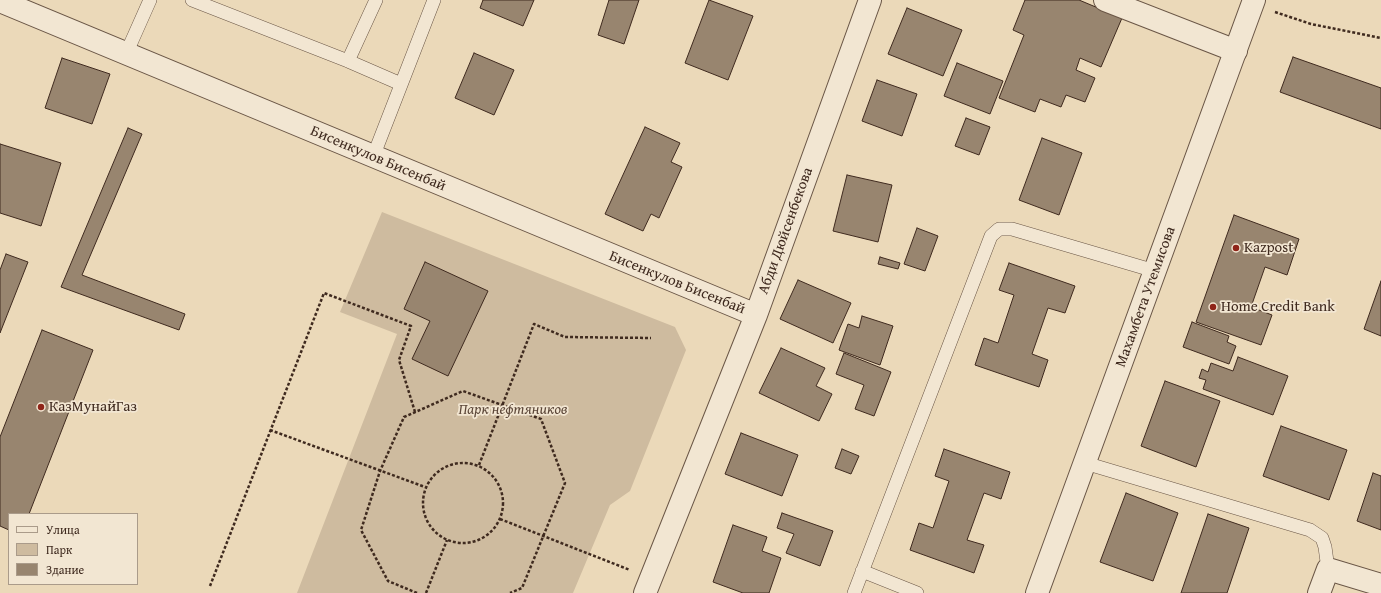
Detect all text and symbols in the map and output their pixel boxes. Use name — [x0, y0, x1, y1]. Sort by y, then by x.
street label: Бисенкулов Бисенбай — [308, 122, 448, 196]
street label: Абди Дюйсенбекова — [755, 165, 817, 297]
street label: Махамбета Утемисова — [1112, 224, 1180, 370]
place label: Kazpost — [1244, 239, 1294, 257]
marker: Kazpost — [1231, 243, 1241, 253]
street label: Бисенкулов Бисенбай — [606, 247, 748, 319]
place label: Home Credit Bank — [1221, 298, 1335, 316]
marker: Home Credit Bank — [1208, 302, 1218, 312]
place label: КазМунайГаз — [49, 398, 137, 416]
park label: Парк нефтяников — [459, 401, 567, 419]
marker: КазМунайГаз — [36, 402, 46, 412]
legend — [8, 513, 138, 585]
text: Улица — [46, 521, 80, 538]
text: Парк — [46, 541, 72, 558]
text: Здание — [46, 561, 84, 578]

